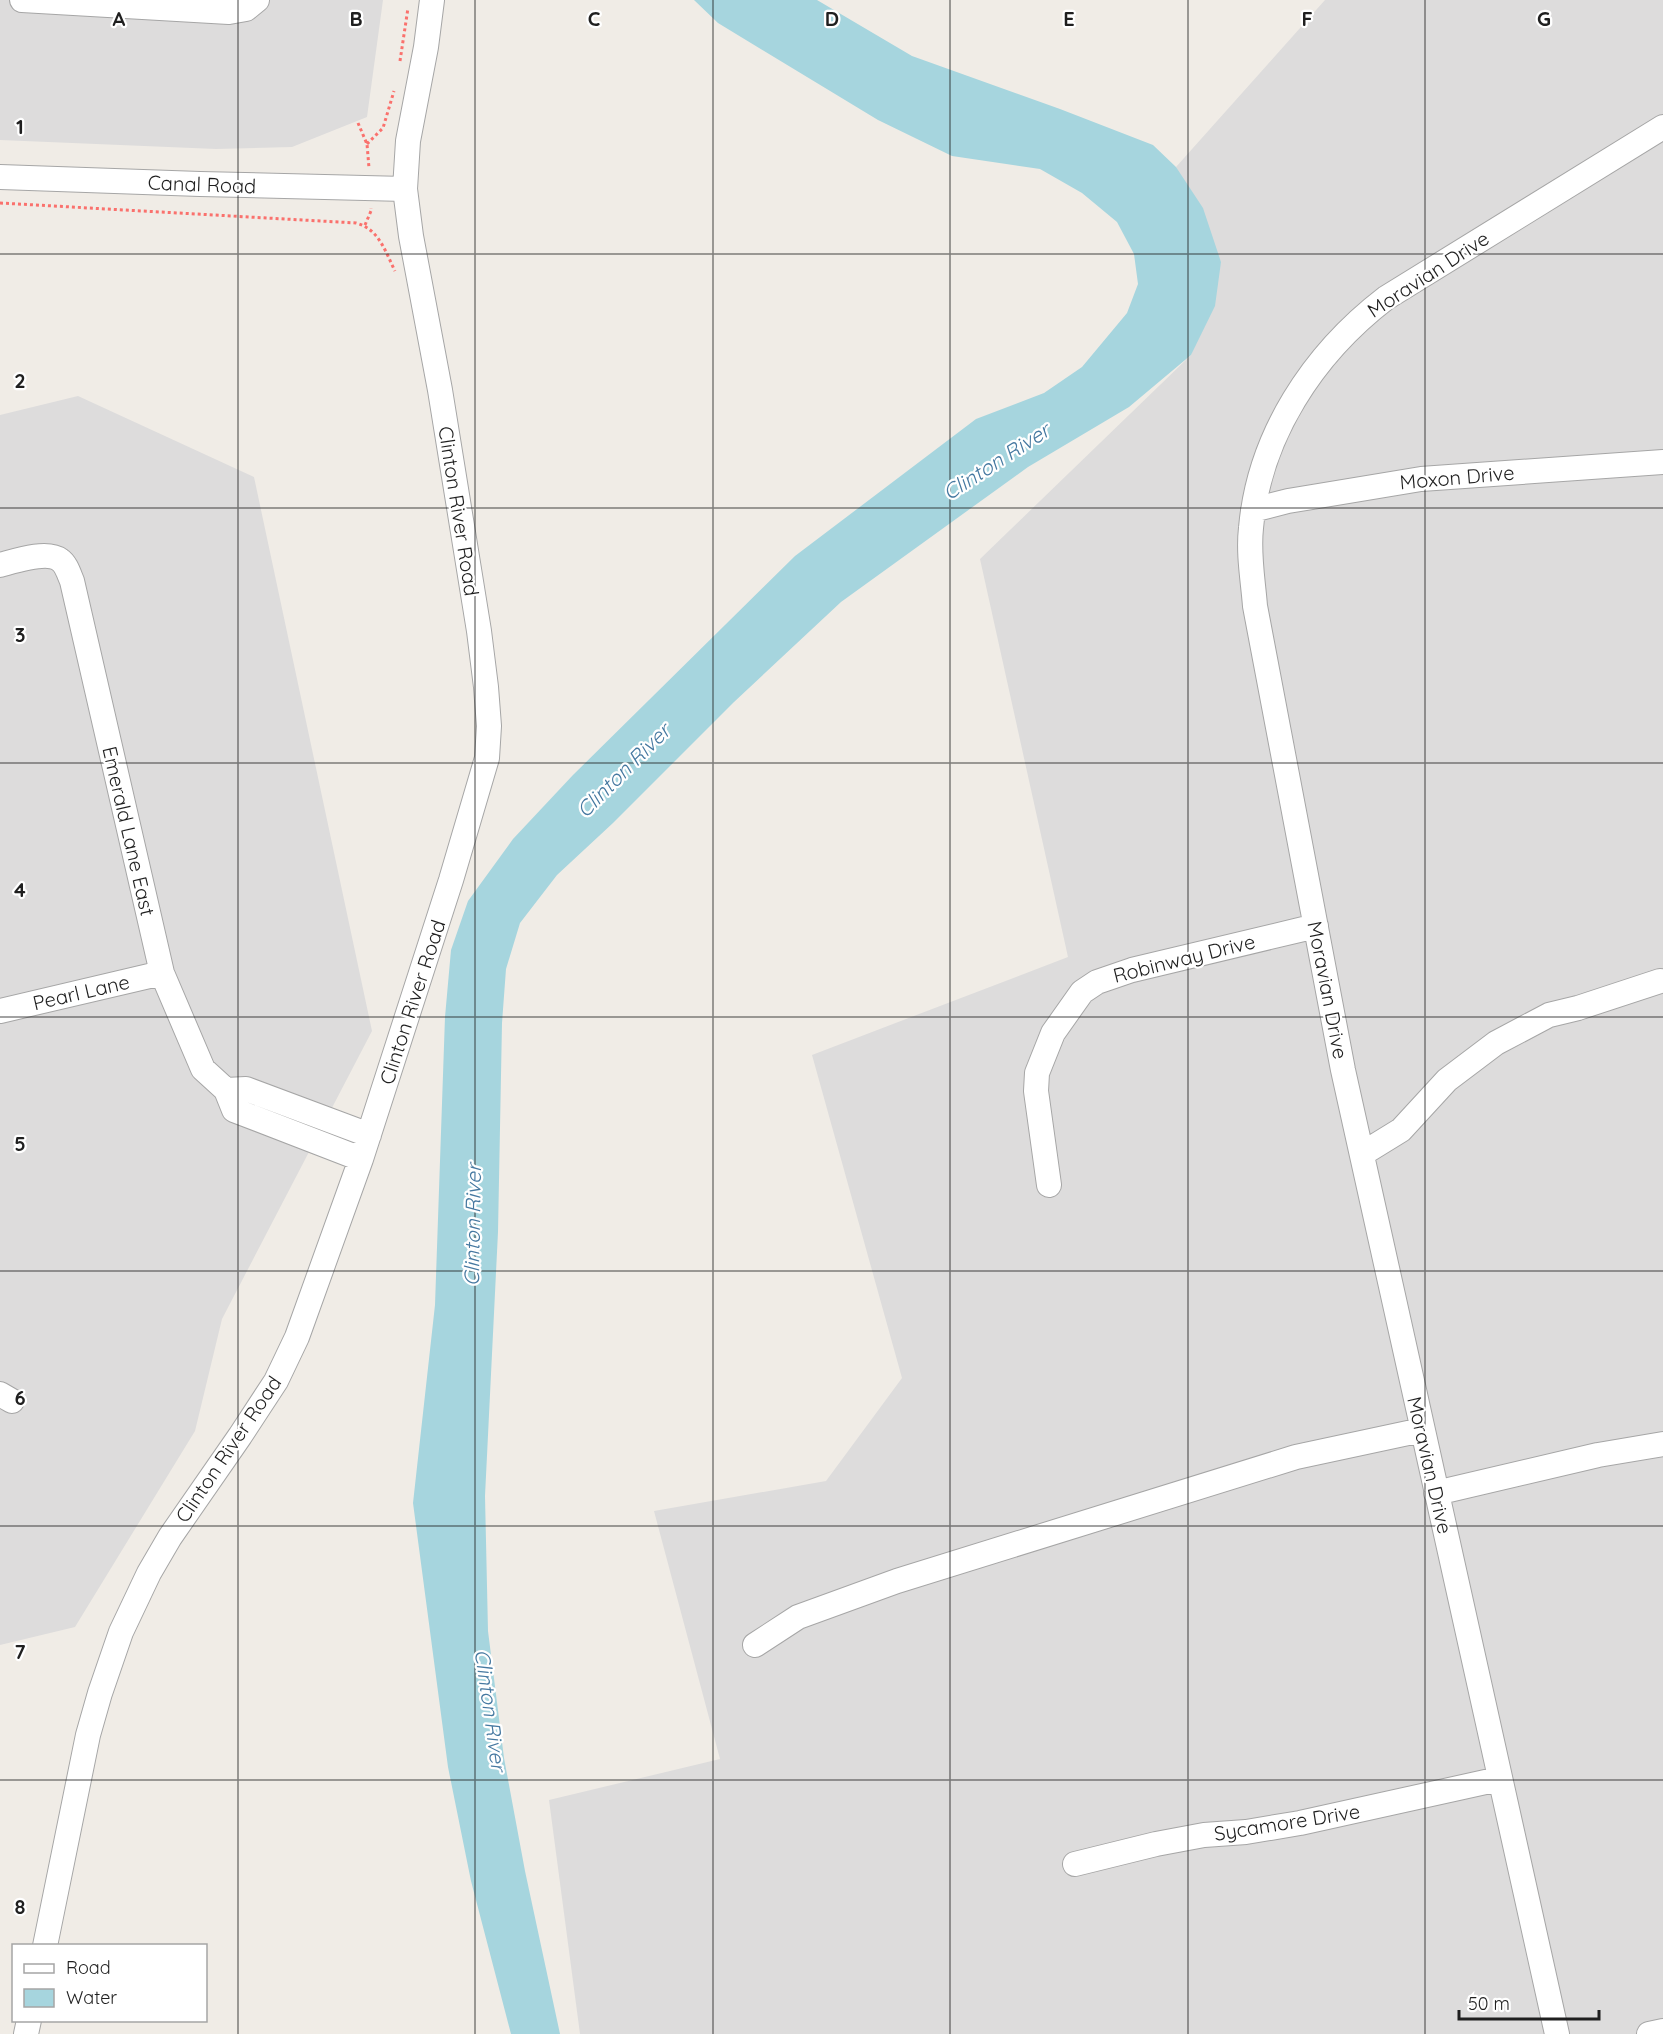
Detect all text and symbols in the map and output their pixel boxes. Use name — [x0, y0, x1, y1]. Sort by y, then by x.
text: A — [113, 6, 126, 31]
text: B — [349, 6, 363, 31]
text: C — [588, 6, 601, 31]
text: D — [825, 6, 839, 31]
text: E — [1063, 6, 1075, 31]
text: F — [1301, 6, 1313, 31]
text: G — [1537, 6, 1551, 31]
text: 1 — [16, 114, 24, 139]
street label: Canal Road — [147, 170, 257, 198]
street label: Moravian Drive — [1362, 225, 1494, 323]
text: 2 — [14, 368, 26, 393]
water label: Clinton River — [938, 415, 1057, 505]
street label: Clinton River Road — [433, 424, 485, 598]
street label: Moxon Drive — [1399, 460, 1515, 494]
text: 3 — [15, 622, 25, 647]
water label: Clinton River — [571, 716, 677, 822]
street label: Emerald Lane East — [97, 744, 161, 918]
text: 4 — [14, 877, 26, 902]
street label: Clinton River Road — [374, 917, 450, 1087]
street label: Moravian Drive — [1302, 919, 1354, 1061]
street label: Robinway Drive — [1110, 928, 1258, 988]
street label: Pearl Lane — [30, 969, 132, 1015]
text: 5 — [14, 1131, 26, 1156]
water label: Clinton River — [458, 1161, 486, 1286]
street label: Clinton River Road — [170, 1371, 286, 1527]
text: 6 — [14, 1385, 26, 1410]
street label: Moravian Drive — [1402, 1394, 1458, 1536]
text: 7 — [15, 1639, 26, 1664]
water label: Clinton River — [470, 1648, 513, 1775]
street label: Sycamore Drive — [1212, 1798, 1362, 1846]
text: 8 — [15, 1894, 26, 1919]
legend — [12, 1944, 207, 2022]
text: Road — [66, 1956, 111, 1979]
scale bar — [1459, 1983, 1598, 2021]
text: Water — [66, 1986, 117, 2009]
text: 50 m — [1468, 1992, 1510, 2015]

